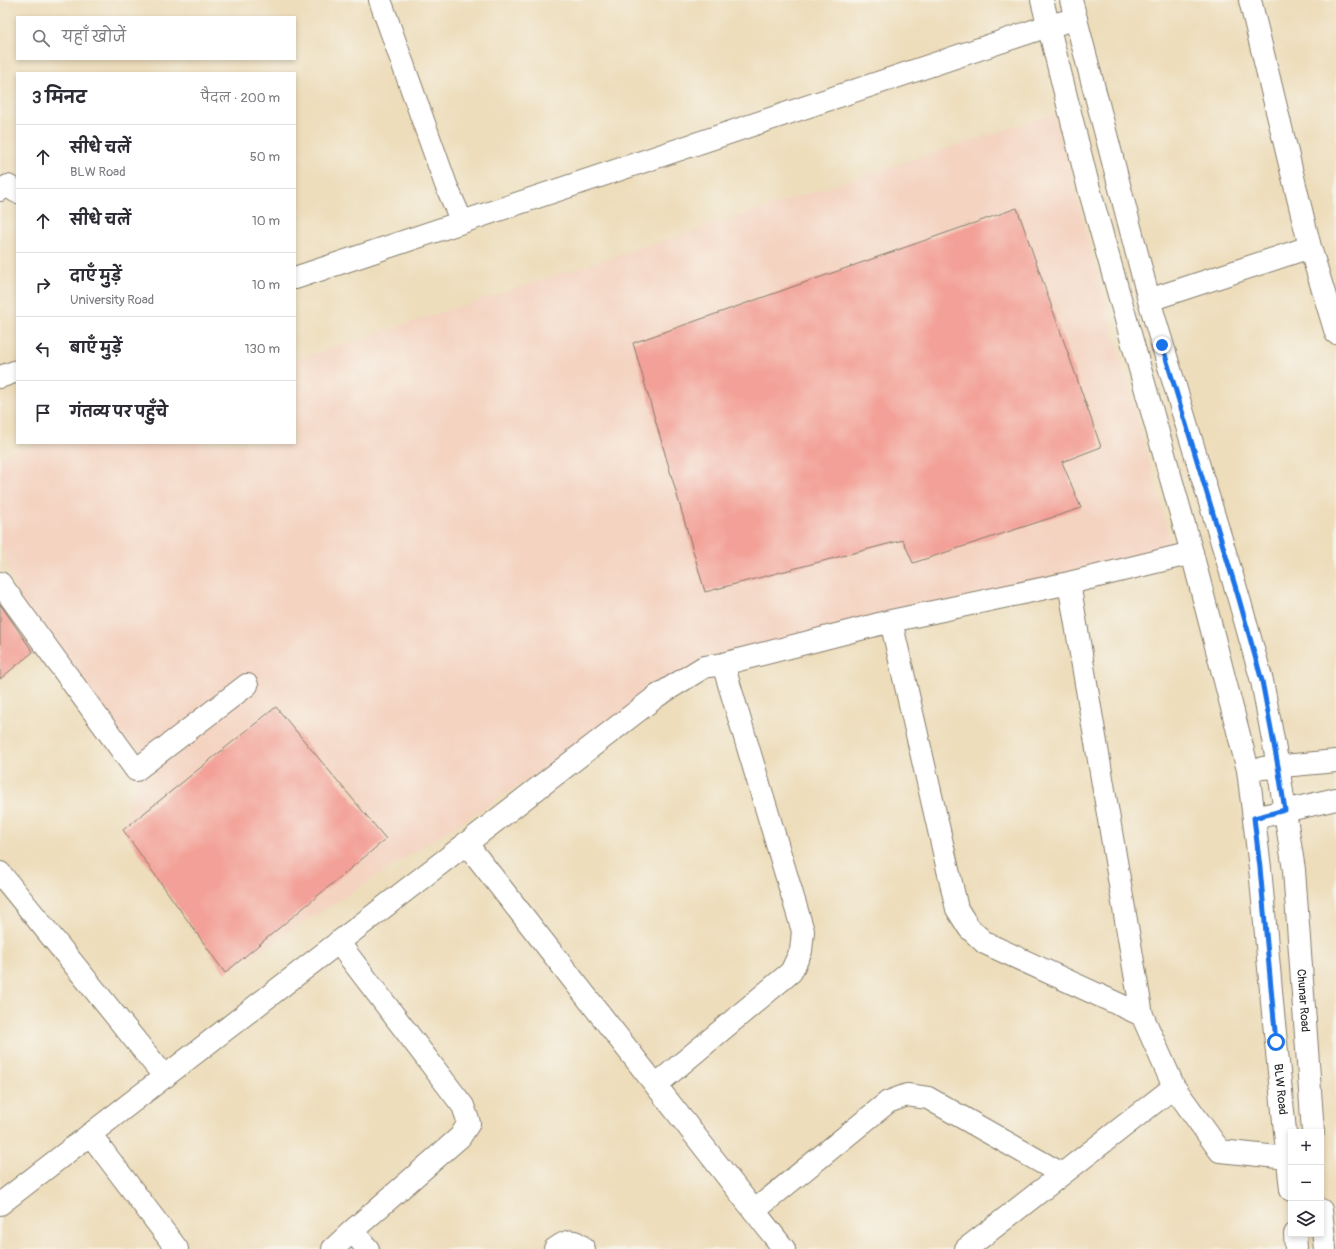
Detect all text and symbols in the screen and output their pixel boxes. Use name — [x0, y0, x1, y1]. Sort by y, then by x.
search box — [16, 16, 296, 60]
icon: search — [30, 27, 52, 49]
text: यहाँ खोजें — [62, 28, 126, 47]
text: 3 मिनट — [32, 87, 86, 108]
text: पैदल · 200 m — [201, 90, 280, 106]
text: सीधे चलें — [70, 139, 131, 158]
icon: ahead — [32, 146, 54, 168]
text: 50 m — [250, 149, 280, 165]
text: BLW Road — [70, 164, 126, 180]
icon: ahead — [32, 210, 54, 232]
text: सीधे चलें — [70, 211, 131, 230]
text: 10 m — [252, 213, 280, 229]
text: दाएँ मुड़ें — [70, 267, 122, 286]
icon: right — [32, 274, 54, 296]
text: 10 m — [252, 277, 280, 293]
text: University Road — [70, 292, 154, 308]
route end — [1153, 336, 1171, 354]
icon: left — [32, 338, 54, 360]
text: बाएँ मुड़ें — [70, 339, 122, 358]
text: 130 m — [244, 341, 280, 357]
icon: arrive — [32, 402, 54, 424]
text: गंतव्य पर पहुँचे — [70, 403, 168, 422]
street label: Chunar Road — [1294, 968, 1313, 1033]
route start — [1267, 1033, 1285, 1051]
street label: BLW Road — [1271, 1063, 1291, 1116]
map controls — [1288, 1129, 1324, 1237]
button: + — [1288, 1129, 1324, 1165]
button: − — [1288, 1165, 1324, 1201]
button: layers — [1288, 1201, 1324, 1237]

